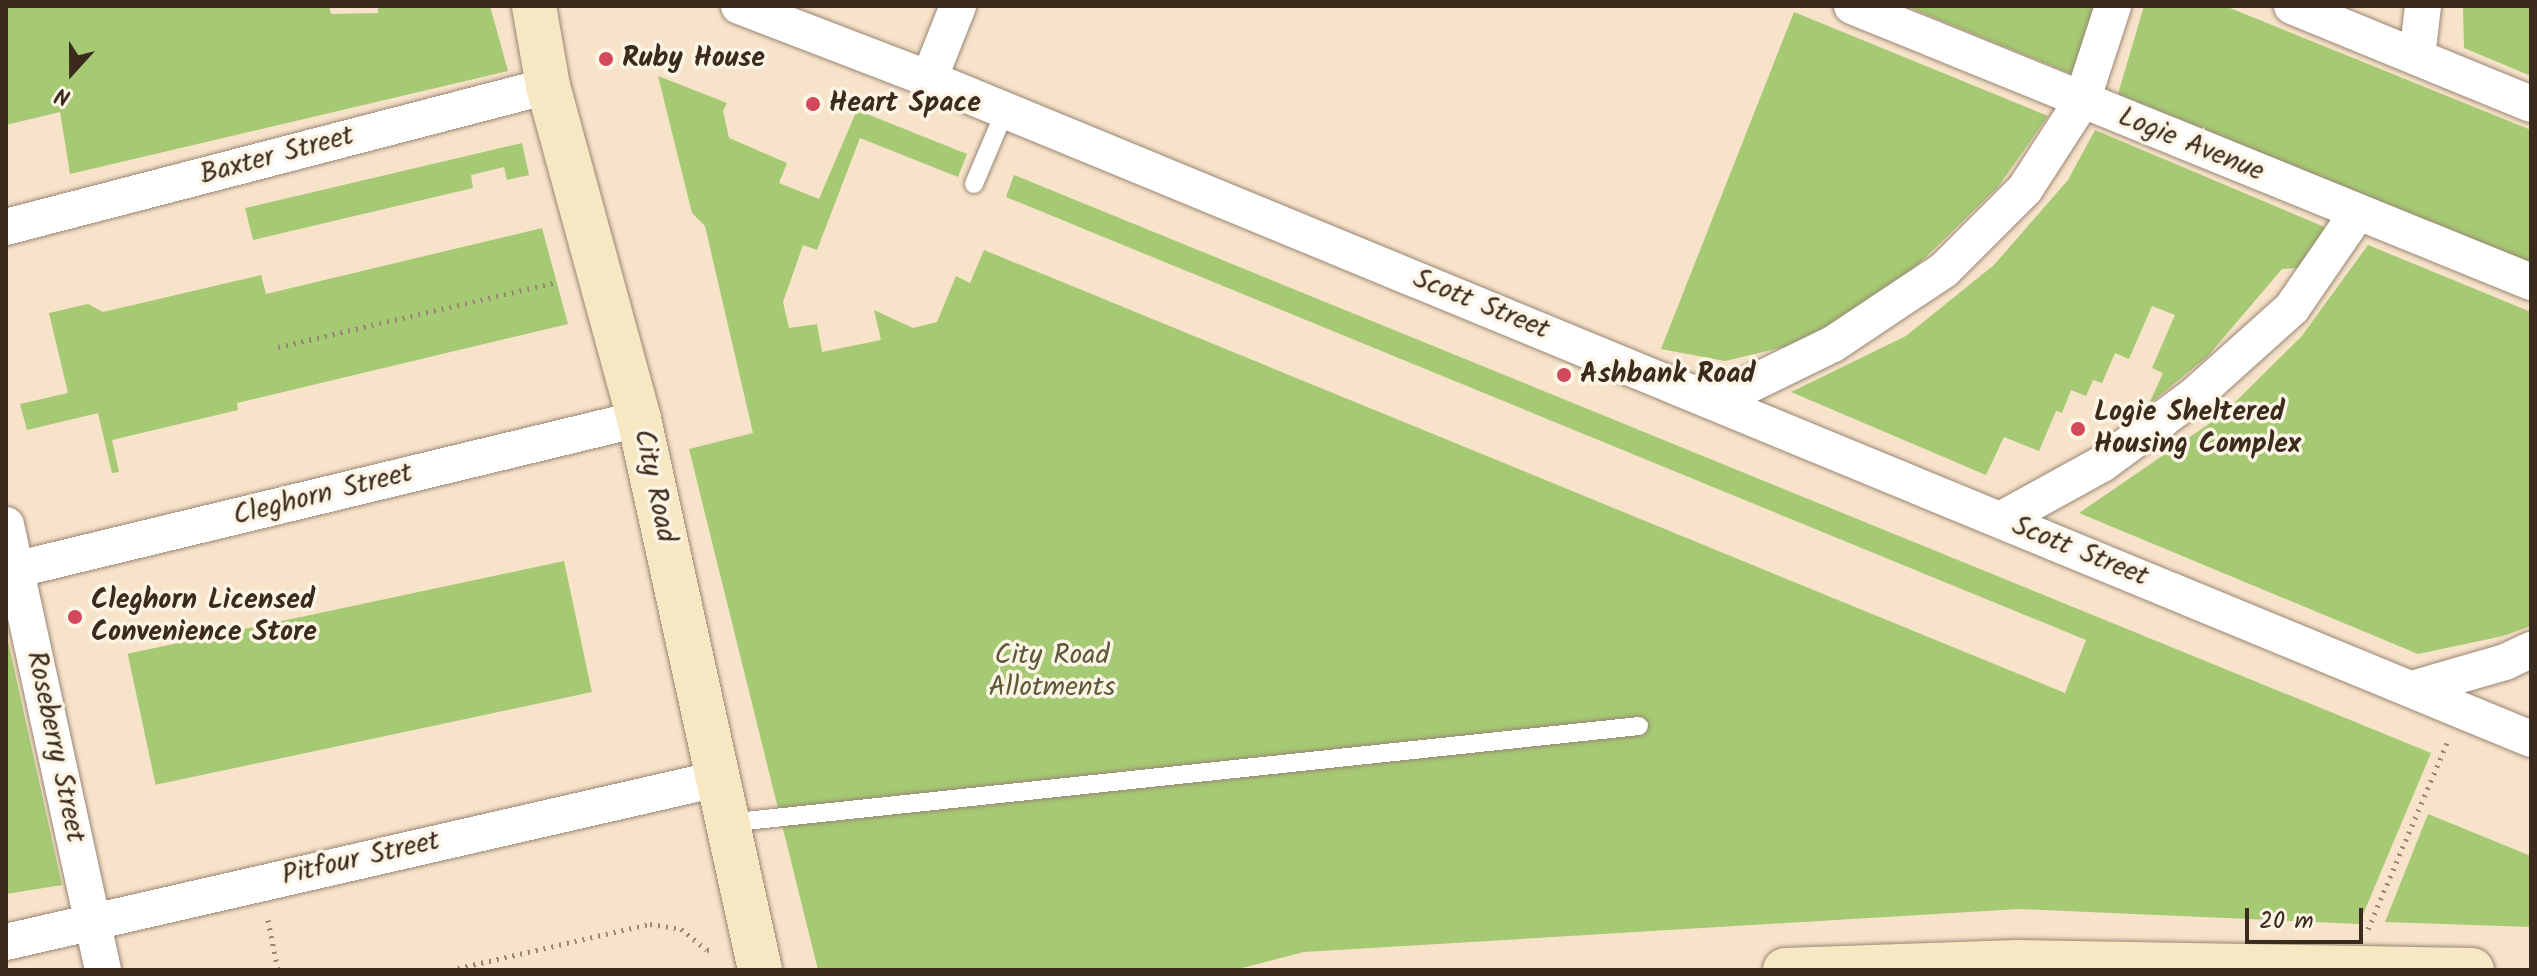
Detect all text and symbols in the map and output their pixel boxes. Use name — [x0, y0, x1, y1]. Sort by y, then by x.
north arrow — [32, 32, 112, 112]
place label: Ruby House — [622, 42, 765, 76]
marker: Ruby House — [597, 50, 615, 68]
text: N — [50, 76, 76, 114]
place label: Heart Space — [829, 87, 981, 121]
marker: Heart Space — [804, 95, 822, 113]
street label: Logie Avenue — [2113, 101, 2269, 189]
street label: Baxter Street — [196, 119, 358, 193]
street label: Scott Street — [1408, 262, 1554, 348]
place label: Ashbank Road — [1580, 358, 1756, 392]
marker: Ashbank Road — [1555, 366, 1573, 384]
place label: Logie Sheltered Housing Complex — [2094, 396, 2301, 462]
marker: Logie Sheltered Housing Complex — [2069, 420, 2087, 438]
street label: City Road — [626, 426, 682, 546]
street label: Cleghorn Street — [230, 456, 416, 534]
street label: Scott Street — [2007, 509, 2153, 595]
place label: Cleghorn Licensed Convenience Store — [91, 584, 317, 650]
marker: Cleghorn Licensed Convenience Store — [66, 608, 84, 626]
park label: City Road Allotments — [989, 639, 1115, 705]
street label: Roseberry Street — [18, 648, 92, 846]
street label: Pitfour Street — [279, 825, 443, 893]
scale bar — [2249, 892, 2367, 942]
text: 20 m — [2259, 902, 2314, 941]

